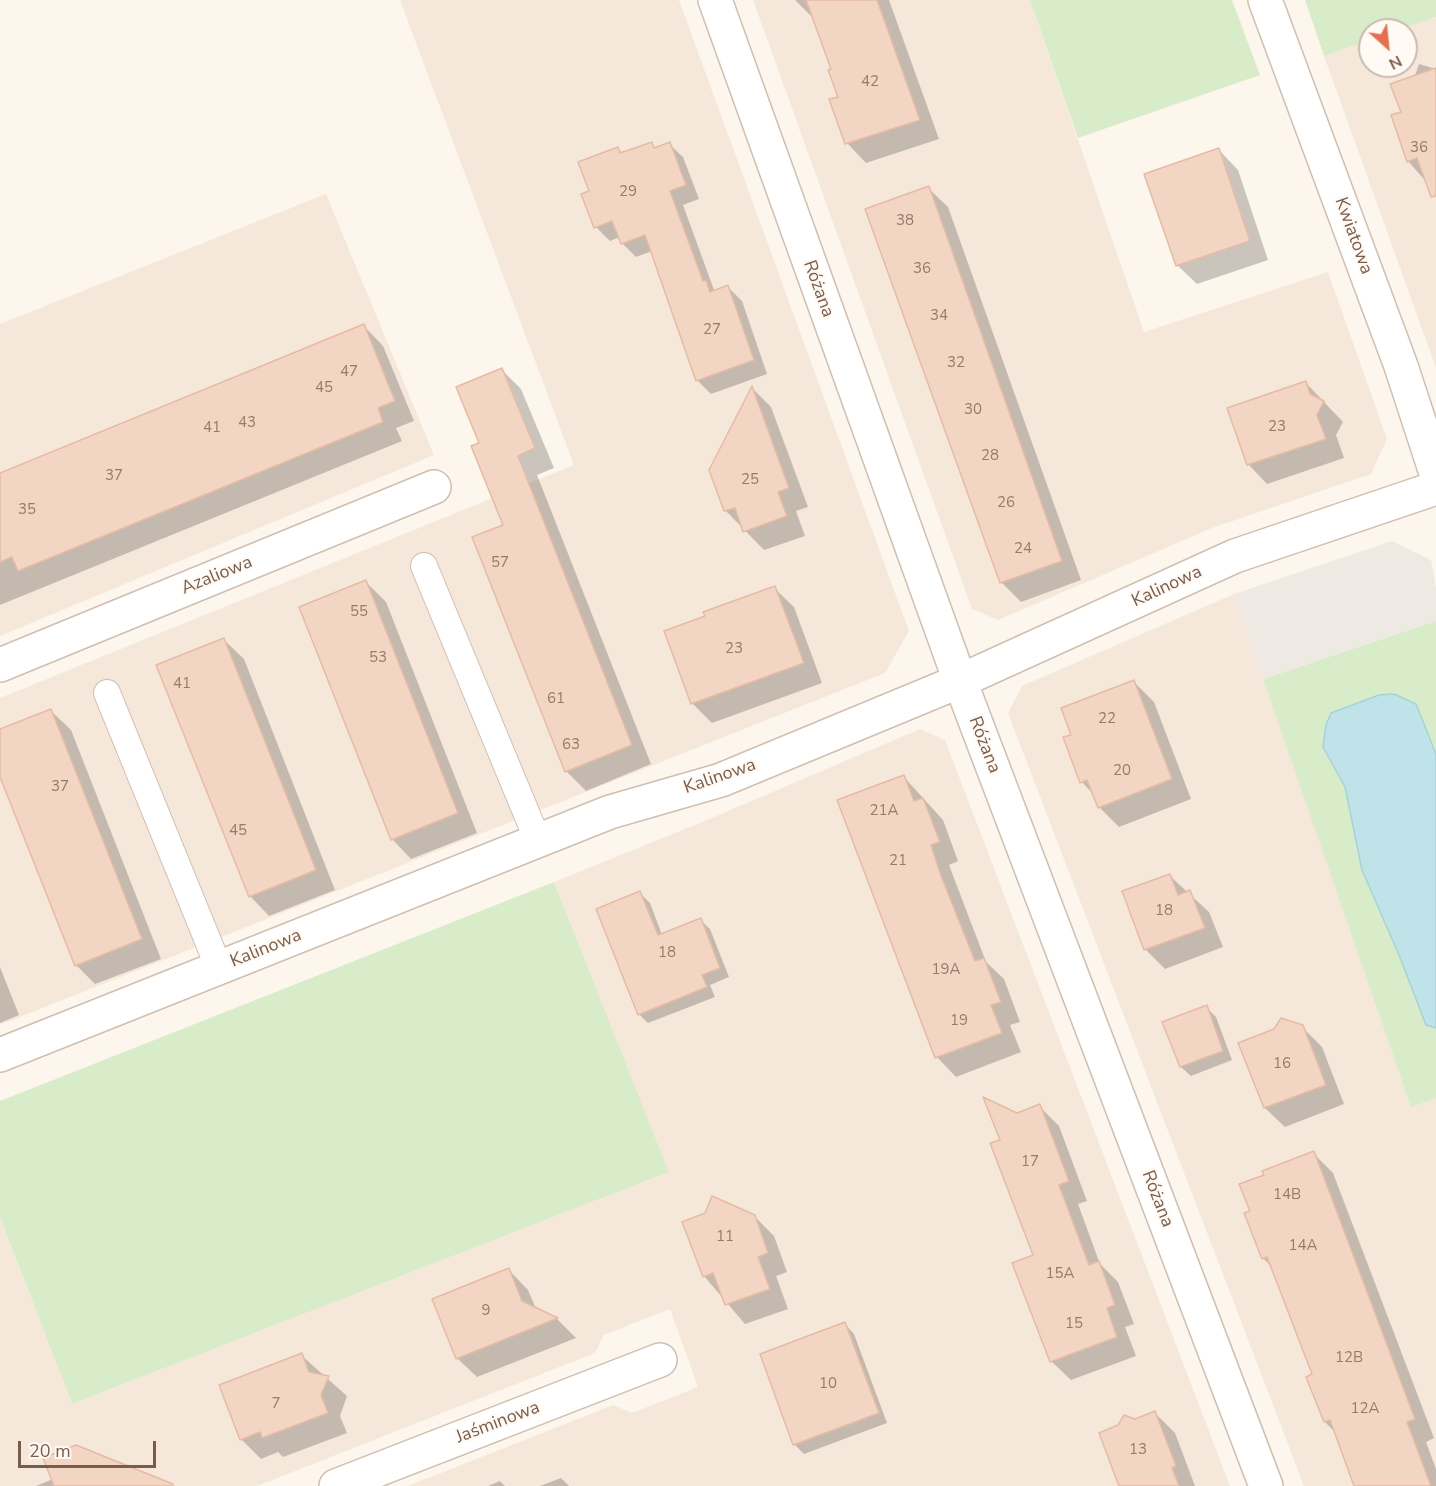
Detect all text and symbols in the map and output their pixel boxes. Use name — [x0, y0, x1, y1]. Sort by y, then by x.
north arrow — [1358, 18, 1418, 78]
text: N — [1385, 50, 1406, 75]
house number: 42 — [861, 73, 879, 91]
house number: 36 — [1410, 139, 1428, 157]
house number: 29 — [619, 183, 637, 201]
street label: Kwiatowa — [1329, 195, 1377, 277]
house number: 38 — [896, 212, 914, 230]
street label: Różana — [798, 257, 838, 321]
house number: 36 — [913, 260, 931, 278]
house number: 34 — [930, 307, 948, 325]
house number: 27 — [703, 321, 721, 339]
house number: 32 — [947, 354, 965, 372]
house number: 47 — [340, 363, 358, 381]
house number: 45 — [315, 379, 333, 397]
house number: 30 — [964, 401, 982, 419]
house number: 43 — [238, 414, 256, 432]
house number: 23 — [1268, 418, 1286, 436]
house number: 41 — [203, 419, 221, 437]
house number: 28 — [981, 447, 999, 465]
house number: 37 — [105, 467, 123, 485]
house number: 25 — [741, 471, 759, 489]
house number: 26 — [997, 494, 1015, 512]
house number: 35 — [18, 501, 36, 519]
house number: 24 — [1014, 540, 1032, 558]
street label: Azaliowa — [178, 552, 256, 600]
house number: 57 — [491, 554, 509, 572]
street label: Kalinowa — [1128, 561, 1206, 613]
house number: 55 — [350, 603, 368, 621]
house number: 23 — [725, 640, 743, 658]
house number: 53 — [369, 649, 387, 667]
house number: 41 — [173, 675, 191, 693]
house number: 61 — [547, 690, 565, 708]
house number: 22 — [1098, 710, 1116, 728]
street label: Różana — [963, 713, 1005, 777]
house number: 63 — [562, 736, 580, 754]
street label: Kalinowa — [681, 755, 759, 799]
house number: 20 — [1113, 762, 1131, 780]
house number: 37 — [51, 778, 69, 796]
house number: 21A — [870, 802, 898, 820]
house number: 45 — [229, 822, 247, 840]
house number: 21 — [889, 852, 907, 870]
house number: 18 — [1155, 902, 1173, 920]
street label: Kalinowa — [227, 925, 305, 973]
house number: 18 — [658, 944, 676, 962]
house number: 19A — [932, 961, 960, 979]
house number: 19 — [950, 1012, 968, 1030]
house number: 16 — [1273, 1055, 1291, 1073]
house number: 17 — [1021, 1153, 1039, 1171]
street label: Różana — [1136, 1167, 1178, 1231]
house number: 14B — [1273, 1186, 1301, 1204]
house number: 11 — [716, 1228, 734, 1246]
house number: 14A — [1289, 1237, 1317, 1255]
house number: 15A — [1046, 1265, 1074, 1283]
house number: 9 — [482, 1302, 490, 1320]
house number: 15 — [1065, 1315, 1083, 1333]
house number: 12B — [1335, 1349, 1363, 1367]
house number: 10 — [819, 1375, 837, 1393]
house number: 7 — [272, 1395, 280, 1413]
street label: Jaśminowa — [453, 1397, 543, 1449]
house number: 12A — [1351, 1400, 1379, 1418]
scale bar — [21, 1429, 159, 1467]
text: 20 m — [29, 1439, 71, 1463]
house number: 13 — [1129, 1441, 1147, 1459]

